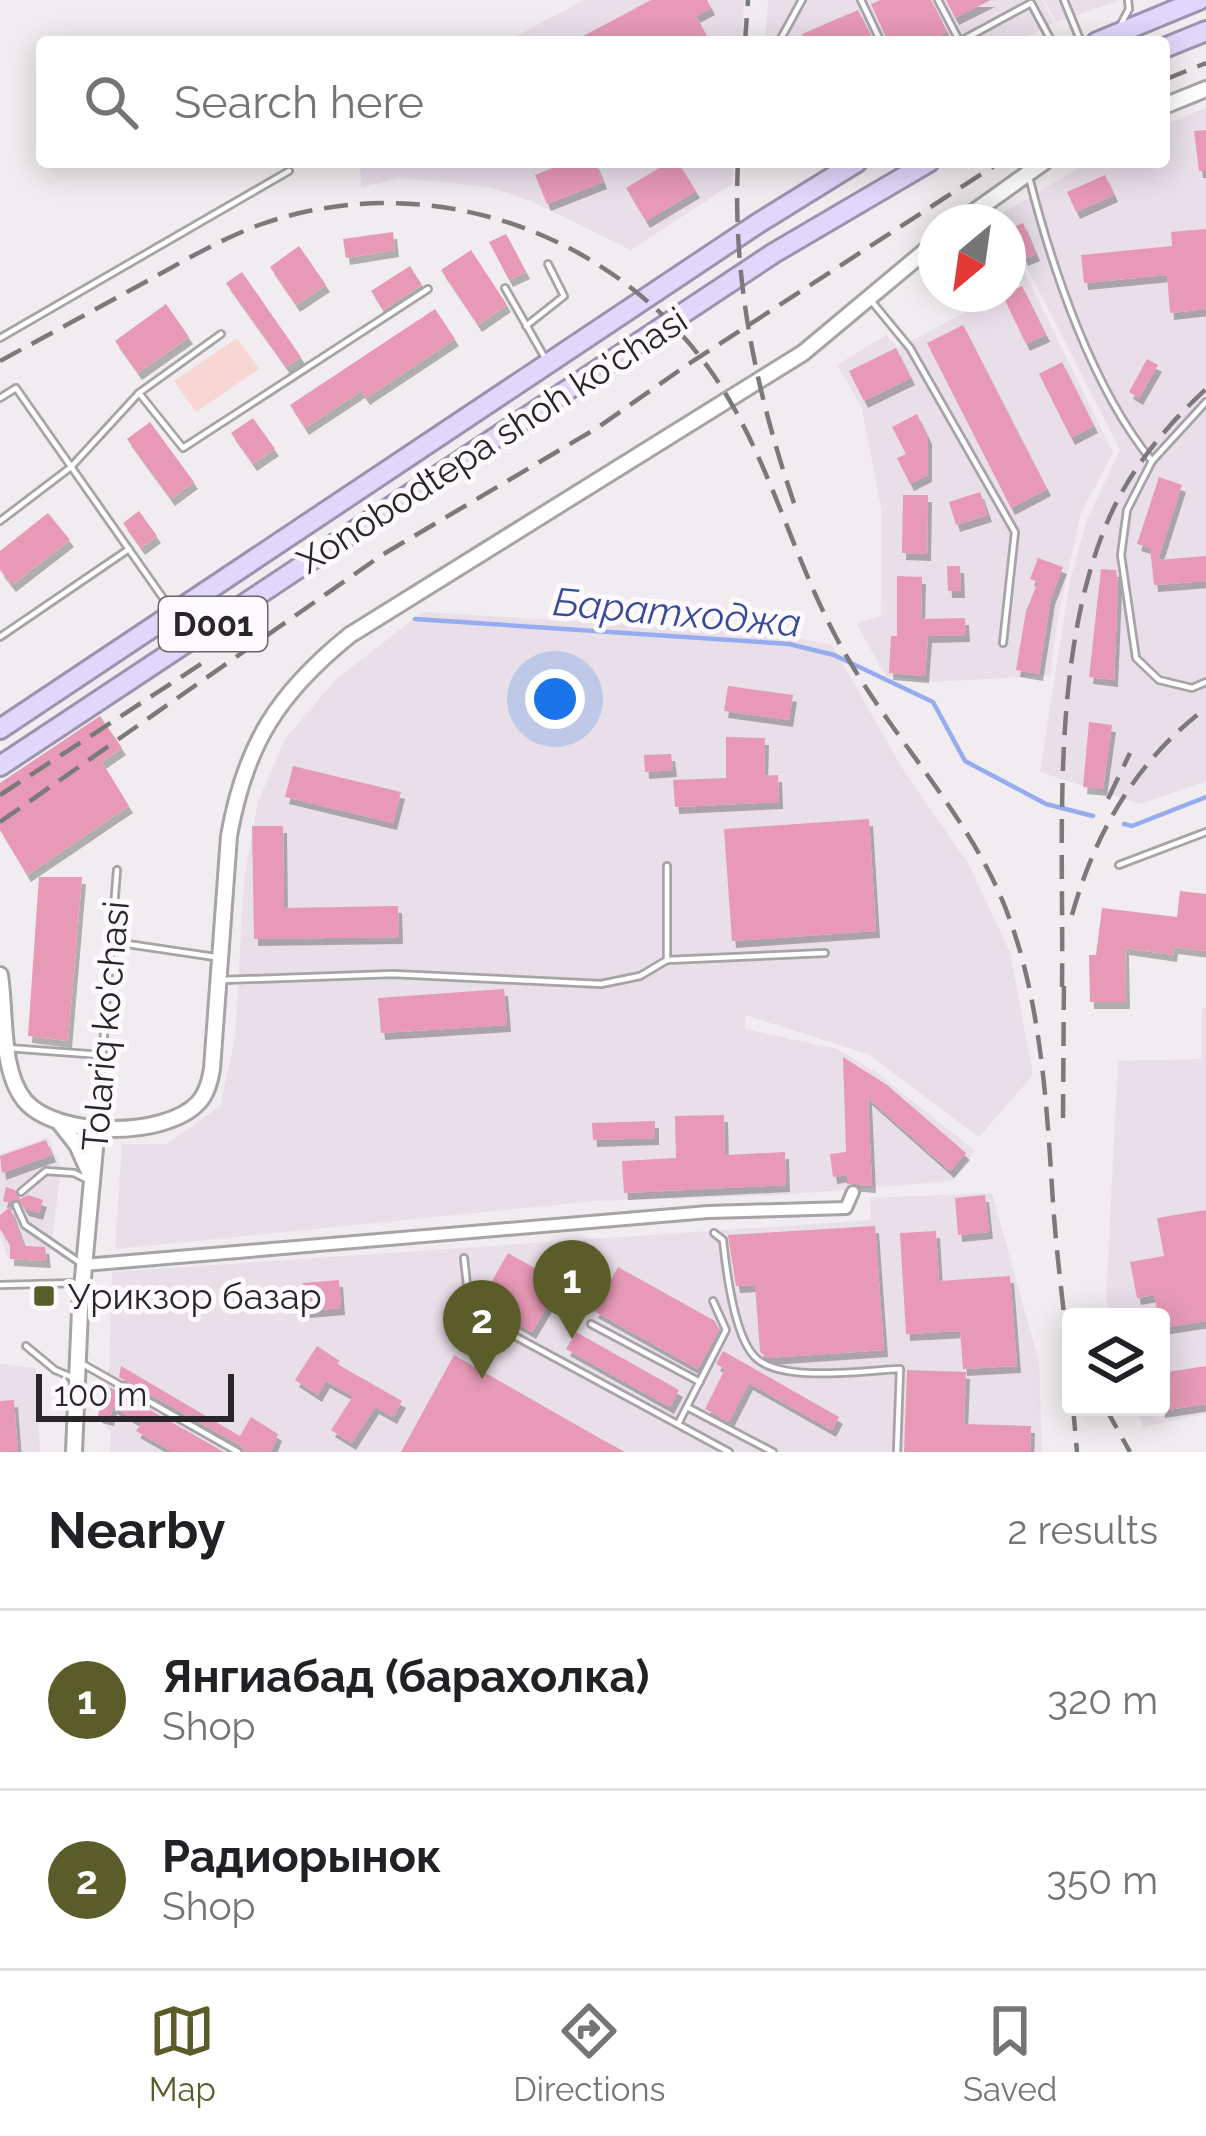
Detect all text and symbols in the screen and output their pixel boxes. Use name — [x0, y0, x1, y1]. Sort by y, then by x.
search box — [36, 36, 1170, 168]
icon: search — [78, 69, 144, 135]
text: Search here — [174, 76, 424, 129]
north arrow — [918, 204, 1026, 312]
street label: Xonobodtepa shoh ko'chasi — [290, 298, 694, 582]
water label: Баратходжа — [551, 578, 803, 646]
road number: D001 — [159, 597, 267, 651]
your location — [525, 669, 585, 729]
street label: Tolariq ko'chasi — [73, 899, 137, 1153]
pin: 1 — [533, 1240, 611, 1339]
place label: Урикзор базар — [68, 1275, 322, 1317]
pin: 2 — [443, 1280, 521, 1379]
marker: Урикзор базар — [31, 1283, 57, 1309]
map controls — [1062, 1308, 1170, 1416]
button: layers — [1062, 1308, 1170, 1416]
scale bar — [36, 1368, 234, 1421]
text: 100 m — [54, 1375, 147, 1414]
text: Nearby — [48, 1500, 225, 1560]
text: 2 results — [1007, 1507, 1158, 1553]
text: Янгиабад (барахолка) — [162, 1650, 649, 1703]
text: 1 — [77, 1677, 97, 1723]
text: 320 m — [1047, 1677, 1158, 1723]
text: Shop — [162, 1703, 256, 1749]
text: Радиорынок — [162, 1830, 442, 1883]
text: 2 — [76, 1857, 98, 1903]
text: 350 m — [1046, 1857, 1158, 1903]
text: Shop — [162, 1883, 256, 1929]
tab: Map — [149, 1998, 216, 2109]
tab: Directions — [513, 1998, 666, 2109]
tab: Saved — [963, 1998, 1057, 2109]

